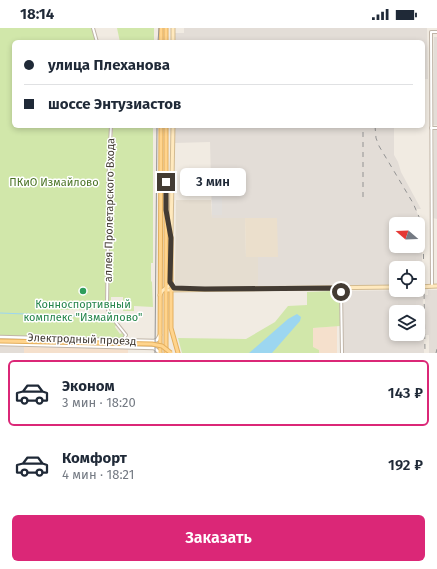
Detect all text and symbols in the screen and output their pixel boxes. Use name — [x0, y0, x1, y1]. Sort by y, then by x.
text: 18:14 — [20, 5, 54, 23]
text: улица Плеханова — [48, 56, 170, 74]
text: шоссе Энтузиастов — [48, 95, 181, 113]
street label: аллея Пролетарского Входа — [102, 138, 117, 282]
callout: 3 мин — [180, 168, 246, 196]
route end — [157, 173, 175, 191]
text: 3 мин — [196, 174, 230, 189]
park label: ПКиО Измайлово — [9, 176, 99, 189]
north arrow — [389, 217, 425, 253]
map controls — [389, 217, 425, 341]
button: locate — [389, 261, 425, 297]
route start — [332, 283, 350, 301]
marker: Конноспортивный комплекс "Измайлово" — [78, 286, 88, 296]
place label: Конноспортивный комплекс "Измайлово" — [23, 298, 143, 324]
button: layers — [389, 305, 425, 341]
street label: Электродный проезд — [27, 331, 136, 348]
icon: car — [14, 375, 50, 411]
text: Эконом — [62, 377, 115, 395]
text: 143 ₽ — [388, 384, 423, 402]
text: 3 мин · 18:20 — [62, 395, 136, 410]
icon: car — [14, 447, 50, 483]
text: Комфорт — [62, 449, 127, 467]
text: 192 ₽ — [388, 456, 423, 474]
text: 4 мин · 18:21 — [62, 467, 134, 482]
button: Заказать — [12, 515, 425, 561]

